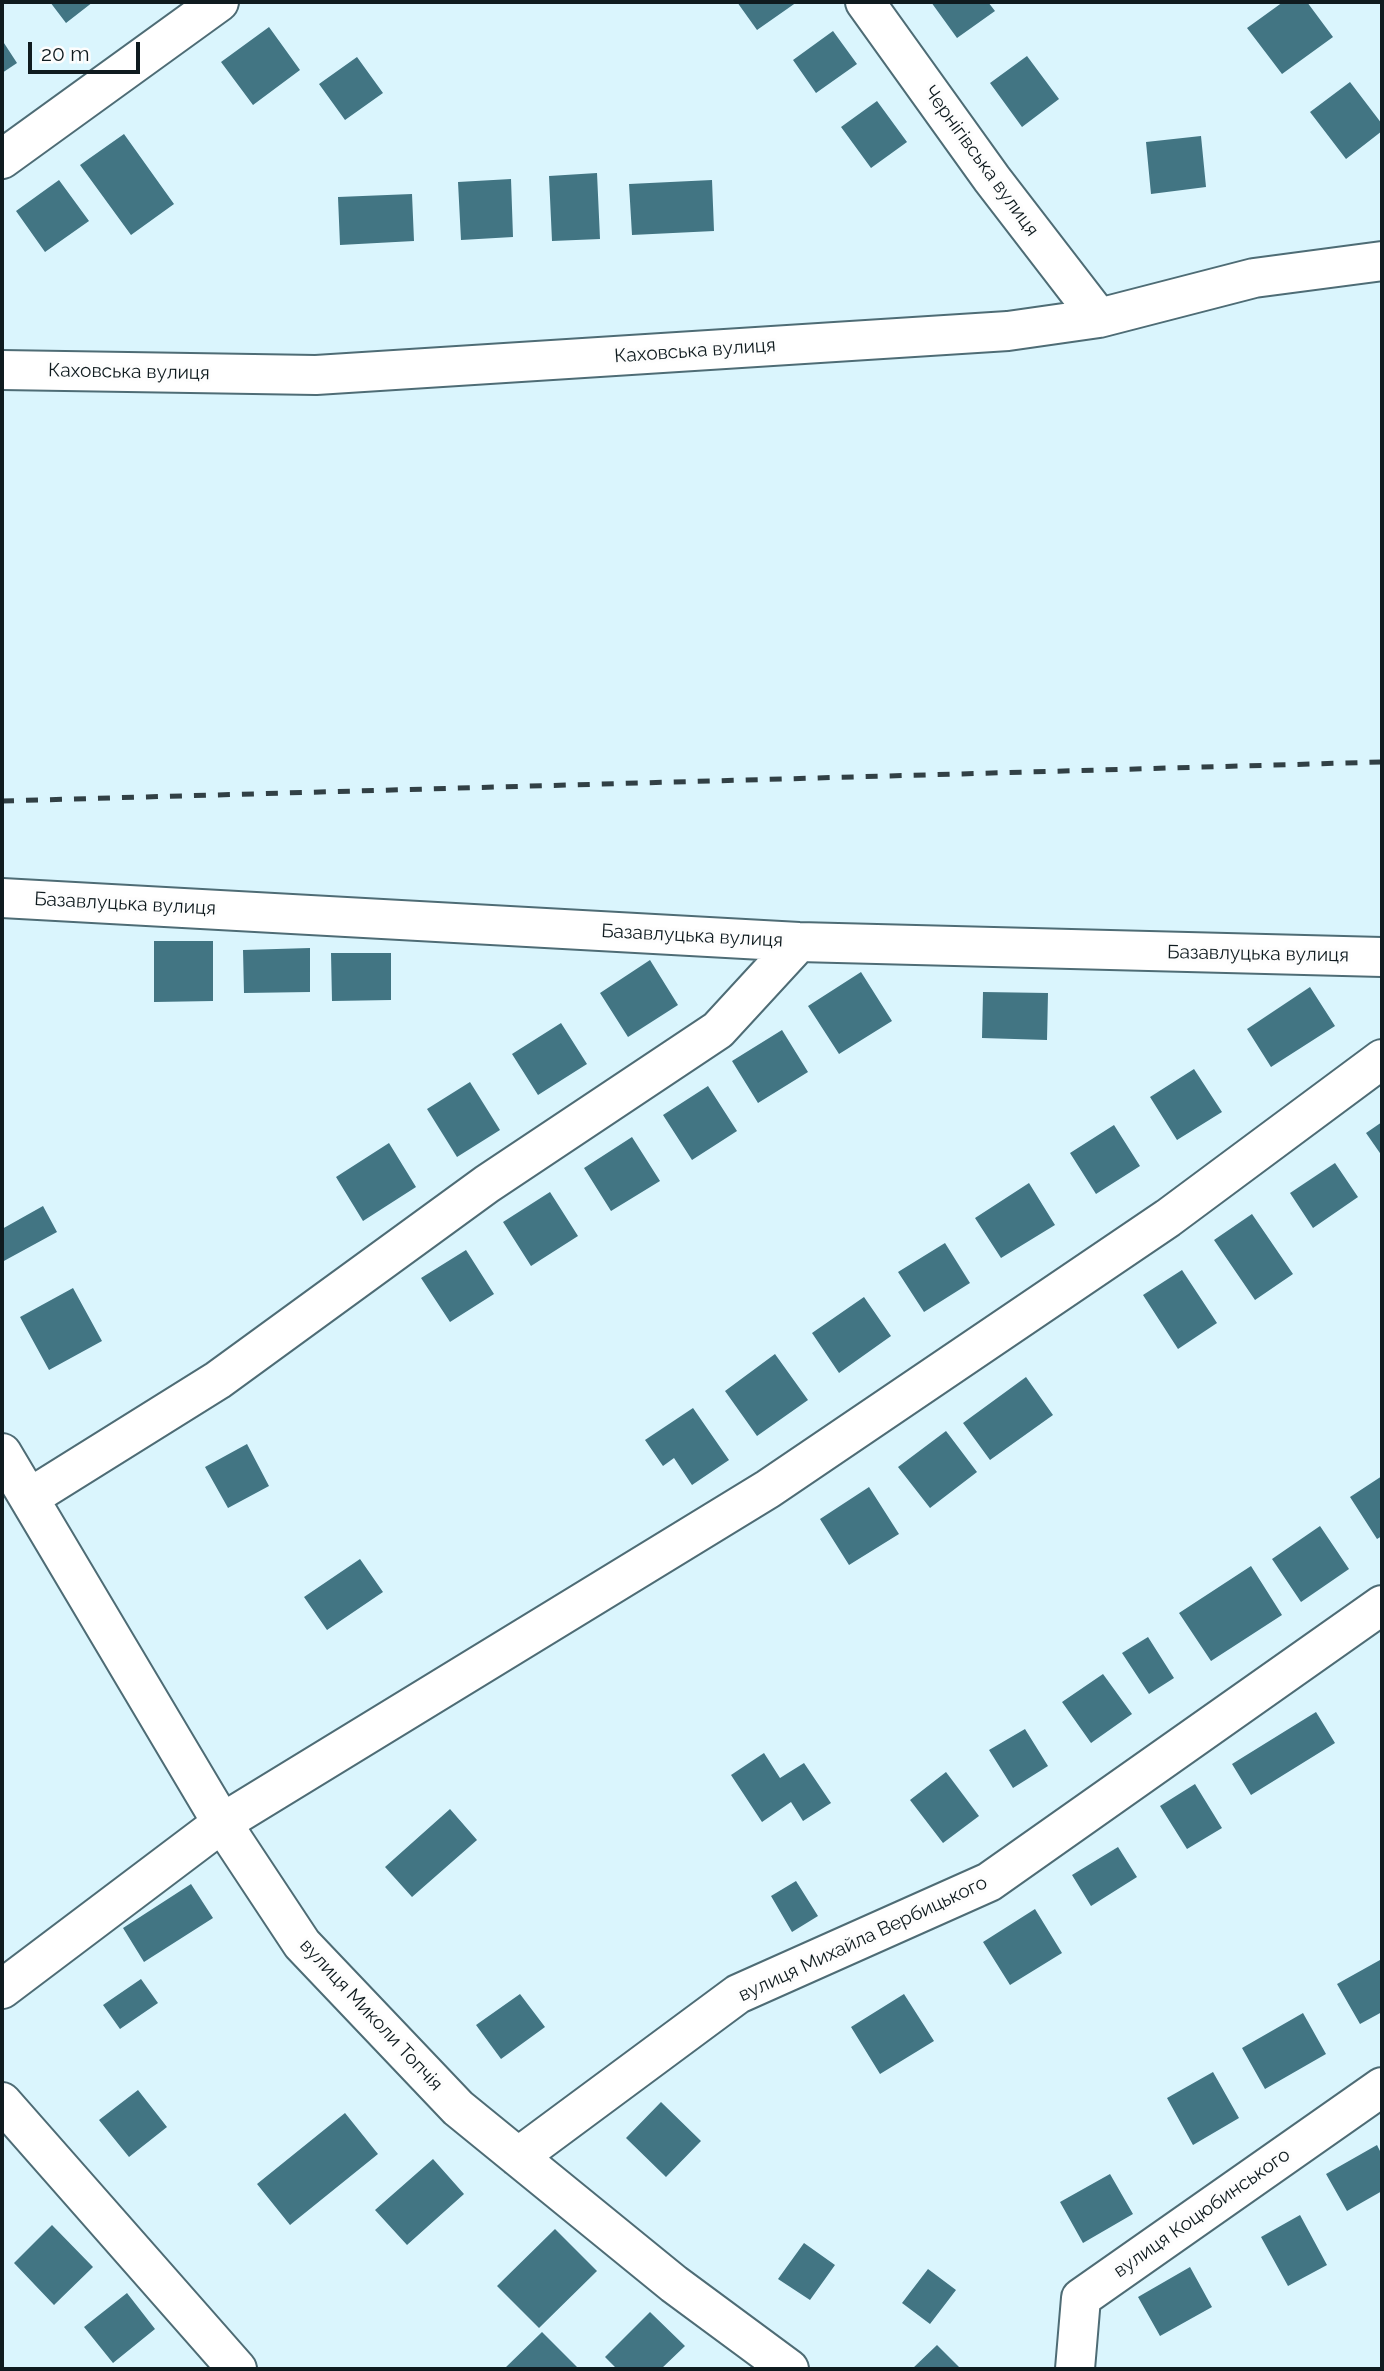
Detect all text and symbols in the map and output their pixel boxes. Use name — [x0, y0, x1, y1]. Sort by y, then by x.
scale bar — [32, 28, 144, 72]
text: 20 m — [41, 41, 89, 66]
street label: Чернігівська вулиця — [919, 81, 1043, 241]
street label: Каховська вулиця — [614, 334, 776, 368]
street label: Каховська вулиця — [48, 359, 210, 385]
street label: Базавлуцька вулиця — [34, 888, 216, 920]
street label: Базавлуцька вулиця — [601, 920, 783, 952]
street label: Базавлуцька вулиця — [1167, 941, 1349, 967]
street label: вулиця Михайла Вербицького — [735, 1871, 991, 2007]
street label: вулиця Миколи Топчія — [295, 1934, 447, 2096]
street label: вулиця Коцюбинського — [1109, 2143, 1295, 2283]

